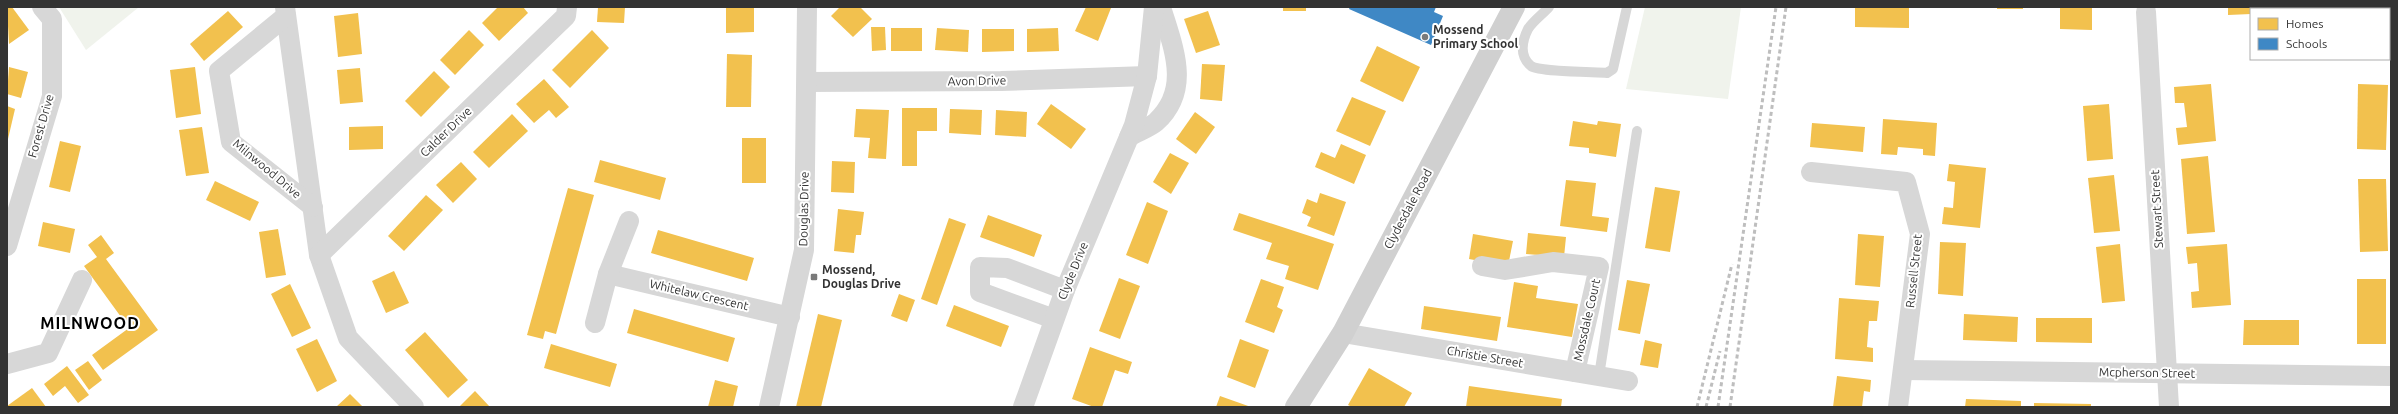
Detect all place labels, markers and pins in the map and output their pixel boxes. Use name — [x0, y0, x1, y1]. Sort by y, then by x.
place label: Mossend Primary School — [1433, 23, 1518, 50]
marker: Mossend Primary School — [1420, 32, 1430, 42]
place label: Mossend, Douglas Drive — [822, 263, 901, 290]
marker: Mossend, Douglas Drive — [809, 272, 819, 282]

